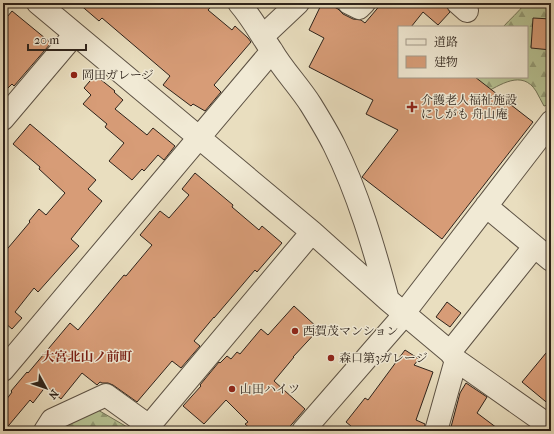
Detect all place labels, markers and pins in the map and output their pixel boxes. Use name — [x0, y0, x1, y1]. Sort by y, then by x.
place label: 岡田ガレージ — [82, 68, 154, 82]
marker: 岡田ガレージ — [69, 70, 79, 80]
place label: 介護老人福祉施設 にしがも 舟山庵 — [421, 93, 517, 121]
marker: 介護老人福祉施設 にしがも 舟山庵 — [406, 101, 418, 113]
place label: 西賀茂マンション — [303, 324, 398, 338]
marker: 西賀茂マンション — [290, 326, 300, 336]
place label: 森口第3ガレージ — [339, 351, 428, 365]
marker: 森口第3ガレージ — [326, 353, 336, 363]
place label: 山田ハイツ — [240, 382, 300, 396]
marker: 山田ハイツ — [227, 384, 237, 394]

